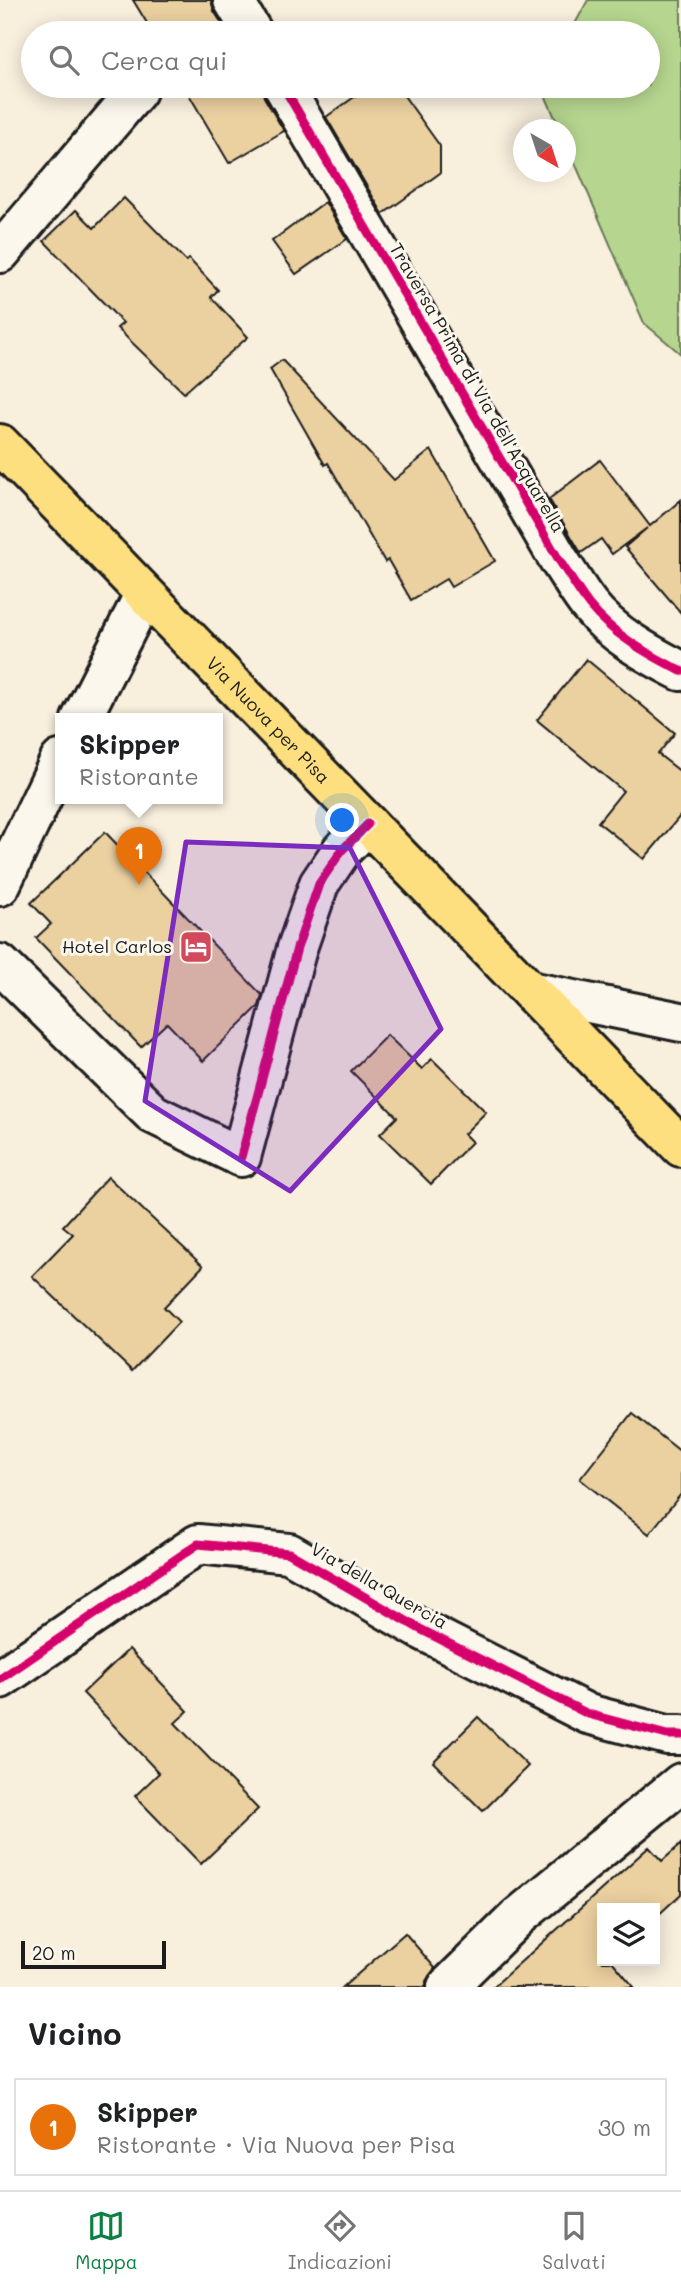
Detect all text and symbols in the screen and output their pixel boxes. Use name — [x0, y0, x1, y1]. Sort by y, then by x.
search box — [21, 21, 660, 98]
icon: search — [45, 41, 83, 79]
text: Cerca qui — [101, 43, 227, 77]
north arrow — [513, 119, 576, 182]
street label: Traversa Prima di Via dell'Acquarella — [385, 238, 571, 537]
street label: Via Nuova per Pisa — [202, 651, 336, 789]
popup — [55, 713, 223, 804]
text: Skipper — [79, 727, 180, 761]
text: Ristorante — [79, 761, 199, 791]
your location — [325, 803, 359, 837]
pin: 1 — [116, 827, 162, 885]
hotel icon: Hotel Carlos — [177, 928, 215, 966]
place label: Hotel Carlos — [62, 934, 172, 958]
street label: Via della Quercia — [307, 1536, 452, 1634]
map controls — [597, 1903, 660, 1966]
button: layers — [597, 1903, 660, 1966]
scale bar — [21, 1938, 166, 1970]
text: 20 m — [32, 1940, 76, 1965]
text: Vicino — [28, 2013, 122, 2053]
text: Skipper — [97, 2095, 198, 2129]
text: 1 — [48, 2112, 58, 2142]
text: 30 m — [598, 2112, 651, 2142]
text: Ristorante · Via Nuova per Pisa — [97, 2129, 456, 2159]
tab: Mappa — [75, 2207, 138, 2274]
tab: Indicazioni — [288, 2207, 392, 2274]
tab: Salvati — [542, 2207, 606, 2274]

